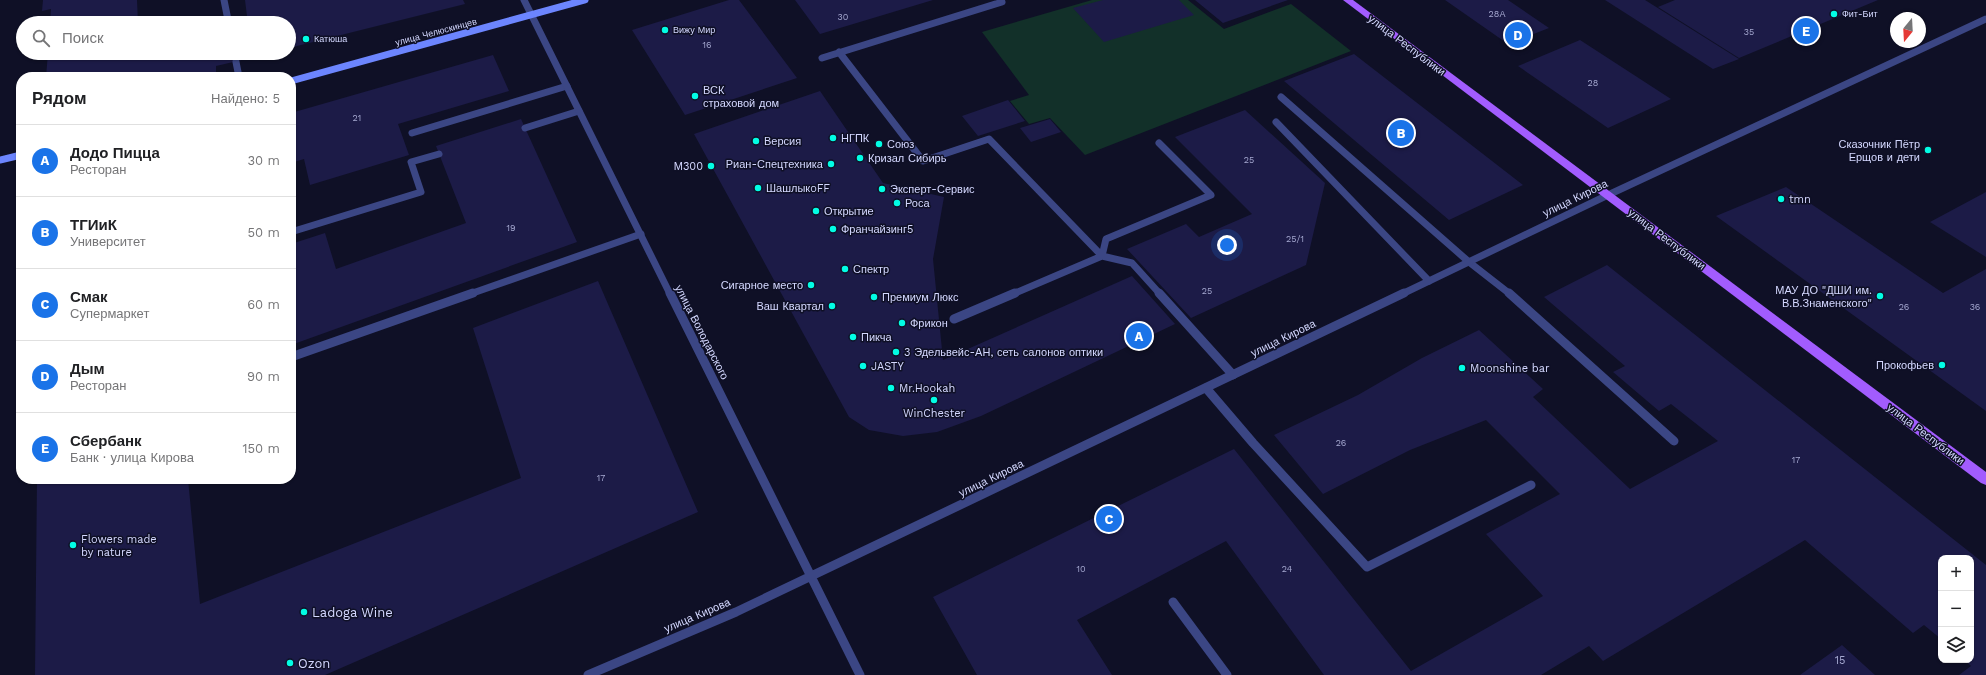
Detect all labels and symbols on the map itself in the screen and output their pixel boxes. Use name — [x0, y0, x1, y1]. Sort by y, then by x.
house number: 28А — [1489, 9, 1505, 19]
marker: Фит-Бит — [1829, 9, 1839, 19]
place label: Фит-Бит — [1842, 9, 1878, 19]
house number: 30 — [838, 12, 849, 22]
street label: улица Республики — [1366, 12, 1448, 79]
north arrow — [1890, 12, 1926, 48]
street label: улица Челюскинцев — [394, 16, 478, 48]
pin: E — [1793, 16, 1819, 46]
pin: D — [1505, 20, 1531, 50]
marker: Вижу Мир — [660, 25, 670, 35]
place label: Вижу Мир — [673, 25, 715, 35]
house number: 35 — [1744, 27, 1754, 37]
marker: Катюша — [301, 34, 311, 44]
place label: Катюша — [314, 34, 347, 44]
house number: 16 — [703, 40, 711, 50]
house number: 28 — [1588, 78, 1598, 88]
place label: ВСК страховой дом — [703, 84, 779, 110]
marker: ВСК страховой дом — [690, 91, 700, 101]
house number: 21 — [353, 113, 361, 123]
pin: B — [1388, 118, 1414, 148]
place label: НГПК — [841, 132, 870, 145]
marker: НГПК — [828, 133, 838, 143]
place label: Версия — [764, 135, 801, 148]
marker: Версия — [751, 136, 761, 146]
place label: Союз — [887, 138, 914, 151]
place label: Сказочник Пётр Ерщов и дети — [1839, 138, 1920, 164]
marker: Союз — [874, 139, 884, 149]
marker: Сказочник Пётр Ерщов и дети — [1923, 145, 1933, 155]
place label: Кризал Сибирь — [868, 152, 947, 165]
marker: Кризал Сибирь — [855, 153, 865, 163]
house number: 25 — [1244, 155, 1254, 165]
place label: Риан-Спецтехника — [726, 158, 824, 171]
marker: Риан-Спецтехника — [826, 159, 836, 169]
place label: М300 — [674, 160, 703, 173]
marker: М300 — [706, 161, 716, 171]
street label: улица Кирова — [1541, 177, 1611, 220]
place label: ШашлыкoFF — [766, 182, 830, 195]
marker: ШашлыкoFF — [753, 183, 763, 193]
place label: Эксперт-Сервис — [890, 183, 975, 196]
marker: Эксперт-Сервис — [877, 184, 887, 194]
place label: tmn — [1789, 193, 1811, 206]
marker: tmn — [1776, 194, 1786, 204]
place label: Роса — [905, 197, 930, 210]
marker: Роса — [892, 198, 902, 208]
place label: Открытие — [824, 205, 874, 218]
marker: Открытие — [811, 206, 821, 216]
street label: улица Республики — [1626, 206, 1708, 273]
house number: 19 — [506, 223, 516, 233]
place label: Франчайзинг5 — [841, 223, 913, 236]
marker: Франчайзинг5 — [828, 224, 838, 234]
house number: 25/1 — [1286, 234, 1304, 244]
your location — [1217, 235, 1237, 255]
place label: Спектр — [853, 263, 889, 276]
marker: Спектр — [840, 264, 850, 274]
place label: Сигарное место — [721, 279, 803, 292]
marker: Сигарное место — [806, 280, 816, 290]
street label: улица Володарского — [672, 283, 731, 382]
place label: МАУ ДО "ДШИ им. В.В.Знаменского" — [1775, 284, 1872, 310]
house number: 25 — [1202, 286, 1212, 296]
place label: Премиум Люкс — [882, 291, 959, 304]
marker: МАУ ДО "ДШИ им. В.В.Знаменского" — [1875, 291, 1885, 301]
marker: Премиум Люкс — [869, 292, 879, 302]
place label: Ваш Квартал — [756, 300, 824, 313]
marker: Ваш Квартал — [827, 301, 837, 311]
house number: 26 — [1899, 302, 1909, 312]
house number: 36 — [1970, 302, 1980, 312]
place label: Фрикон — [910, 317, 948, 330]
street label: улица Кирова — [1249, 317, 1319, 360]
marker: Фрикон — [897, 318, 907, 328]
pin: A — [1126, 321, 1152, 351]
place label: Пикча — [861, 331, 893, 344]
marker: Пикча — [848, 332, 858, 342]
place label: 3 Эдельвейс-АН, сеть салонов оптики — [904, 346, 1103, 359]
marker: 3 Эдельвейс-АН, сеть салонов оптики — [891, 347, 901, 357]
place label: Прокофьев — [1876, 359, 1934, 372]
place label: JASTY — [871, 360, 905, 373]
marker: Прокофьев — [1937, 360, 1947, 370]
marker: JASTY — [858, 361, 868, 371]
place label: Moonshine bar — [1470, 362, 1550, 375]
marker: Moonshine bar — [1457, 363, 1467, 373]
place label: Mr.Hookah — [899, 382, 955, 395]
marker: Mr.Hookah — [886, 383, 896, 393]
marker: WinChester — [929, 395, 939, 405]
street label: улица Республики — [1885, 401, 1967, 468]
place label: WinChester — [903, 407, 966, 420]
house number: 26 — [1336, 438, 1346, 448]
house number: 17 — [1792, 455, 1800, 465]
street label: улица Кирова — [957, 457, 1027, 500]
house number: 17 — [597, 473, 605, 483]
pin: C — [1096, 504, 1122, 534]
place label: Flowers made by nature — [81, 533, 157, 559]
marker: Flowers made by nature — [68, 540, 78, 550]
house number: 10 — [1076, 564, 1086, 574]
house number: 24 — [1282, 564, 1293, 574]
street label: улица Кирова — [662, 595, 733, 635]
place label: Ladoga Wine — [312, 605, 393, 620]
marker: Ladoga Wine — [299, 607, 309, 617]
house number: 15 — [1835, 654, 1845, 667]
place label: Ozon — [298, 656, 330, 671]
marker: Ozon — [285, 658, 295, 668]

